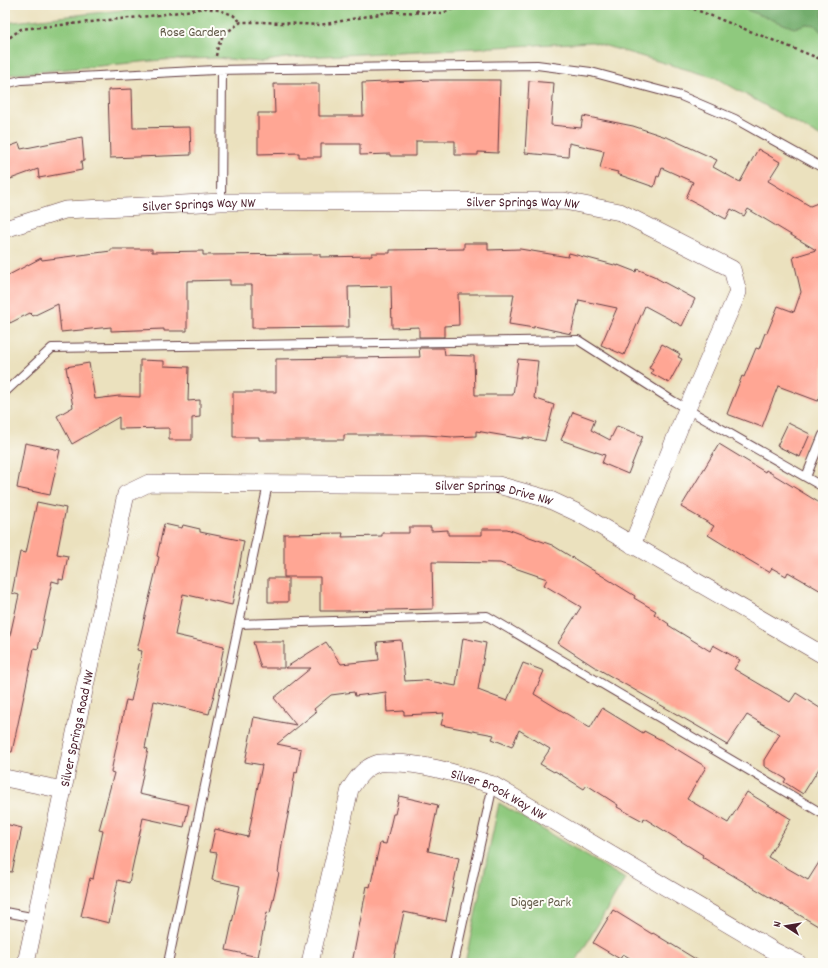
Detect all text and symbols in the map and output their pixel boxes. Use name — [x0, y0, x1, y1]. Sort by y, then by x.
park label: Rose Garden — [160, 23, 226, 43]
street label: Silver Springs Way NW — [466, 193, 582, 216]
street label: Silver Springs Way NW — [142, 194, 256, 218]
street label: Silver Springs Drive NW — [435, 477, 557, 512]
street label: Silver Springs Road NW — [56, 667, 100, 789]
street label: Silver Brook Way NW — [448, 765, 550, 827]
park label: Digger Park — [511, 893, 571, 913]
north arrow — [766, 906, 806, 946]
text: N — [770, 919, 787, 929]

